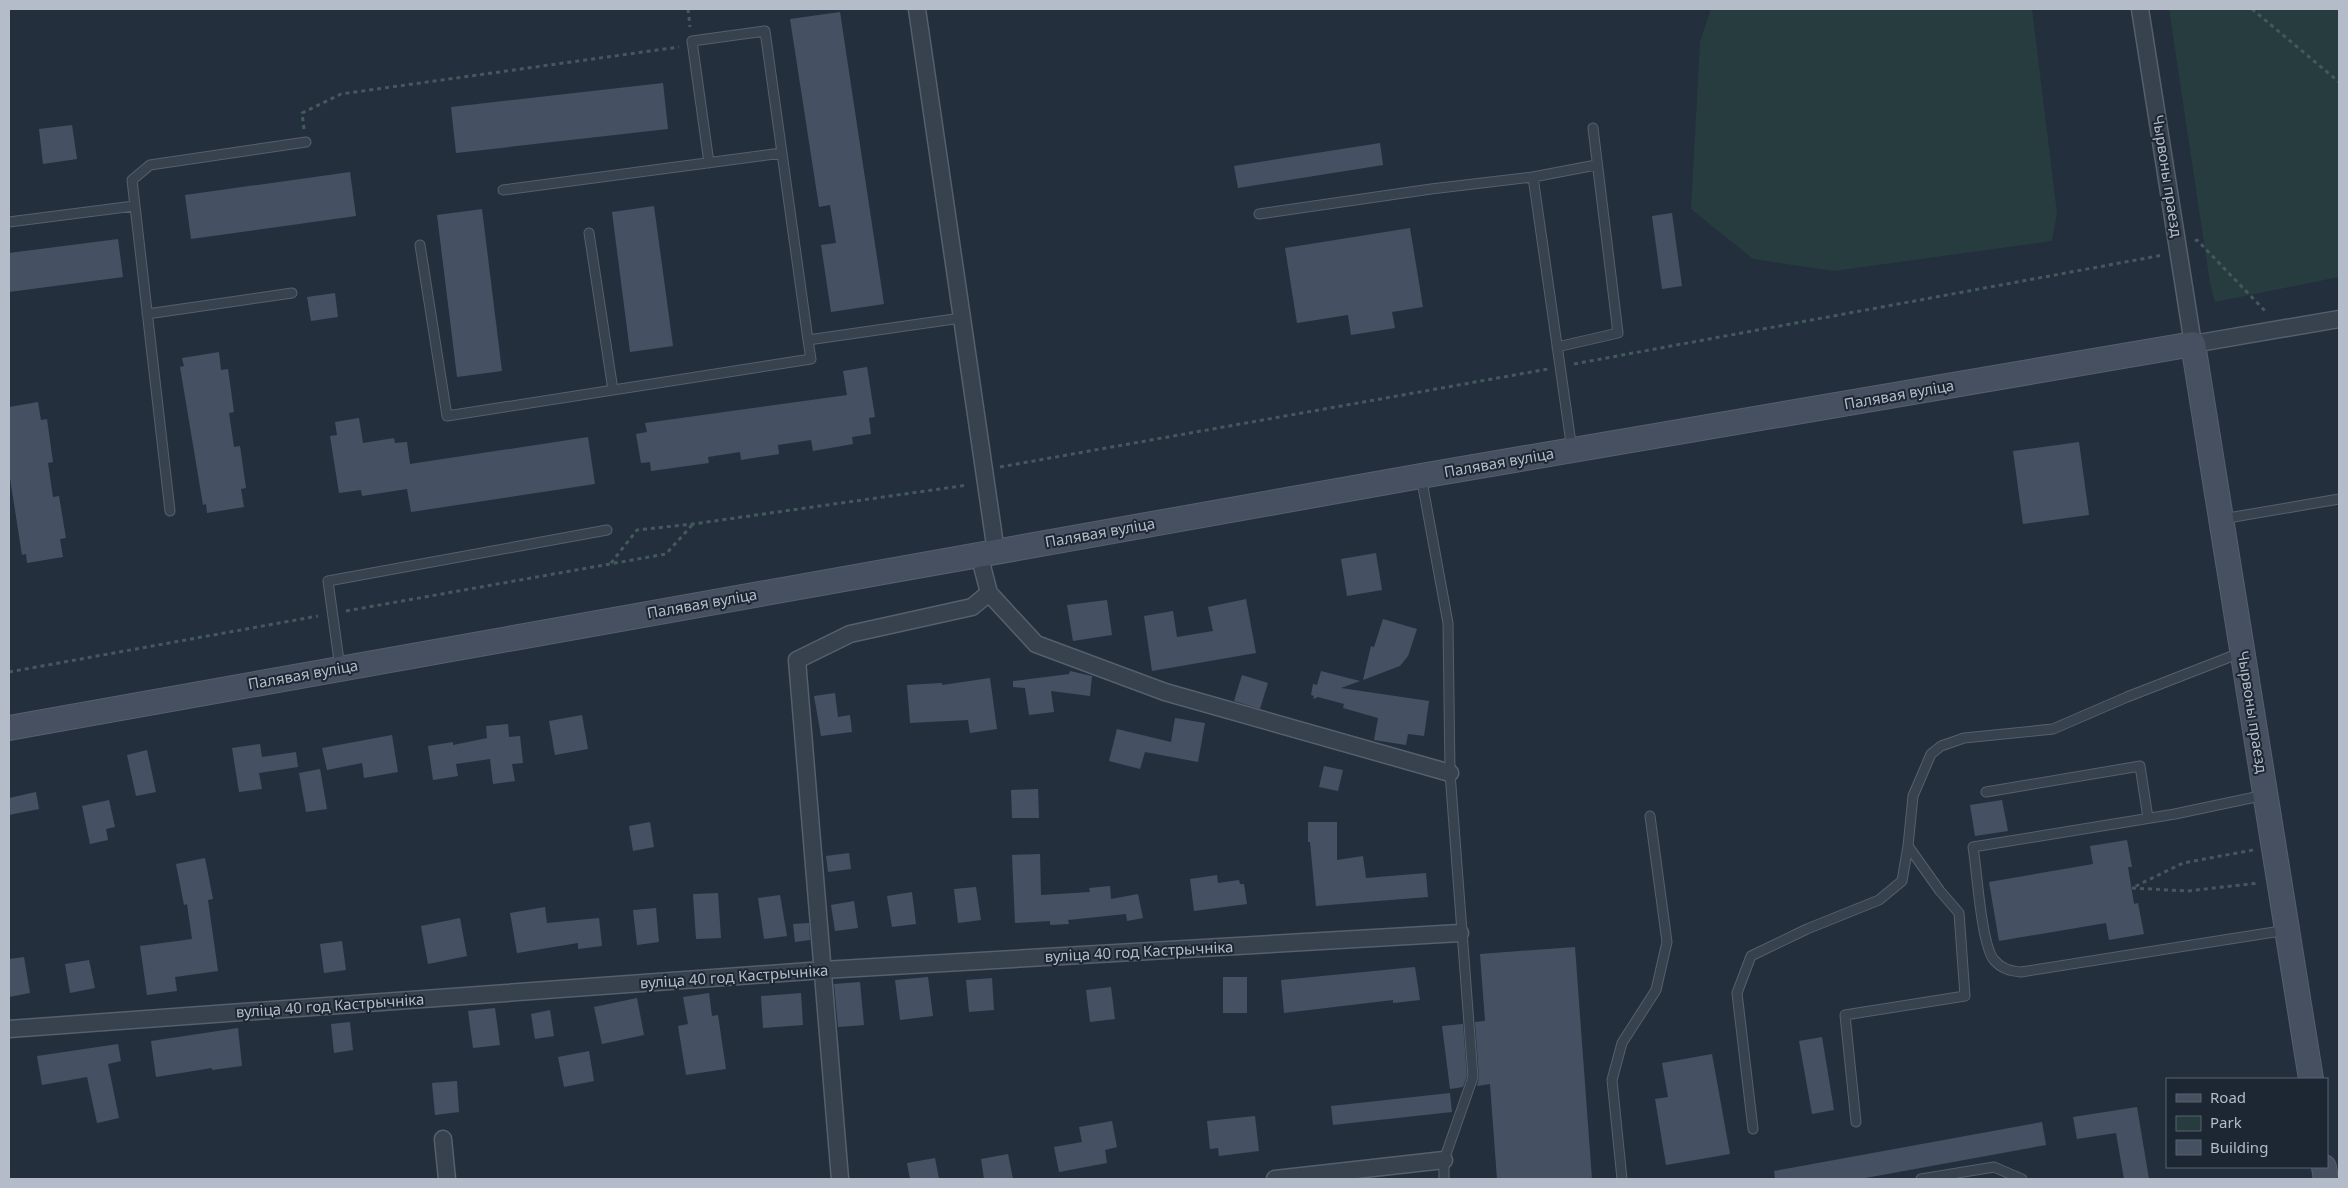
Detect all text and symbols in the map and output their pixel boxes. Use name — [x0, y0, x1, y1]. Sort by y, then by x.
street label: Чырвоны праезд — [2148, 113, 2188, 239]
street label: Палявая вуліца — [1842, 374, 1955, 414]
street label: Палявая вуліца — [1442, 442, 1555, 482]
street label: Палявая вуліца — [1043, 512, 1156, 552]
street label: Палявая вуліца — [645, 583, 758, 623]
street label: Чырвоны праезд — [2233, 649, 2273, 775]
street label: Палявая вуліца — [246, 654, 359, 694]
street label: вуліца 40 год Кастрычніка — [1044, 936, 1234, 966]
street label: вуліца 40 год Кастрычніка — [639, 959, 829, 993]
street label: вуліца 40 год Кастрычніка — [235, 988, 425, 1022]
legend — [2166, 1078, 2328, 1168]
text: Road — [2210, 1087, 2246, 1107]
text: Park — [2210, 1112, 2242, 1132]
text: Building — [2210, 1137, 2268, 1157]

